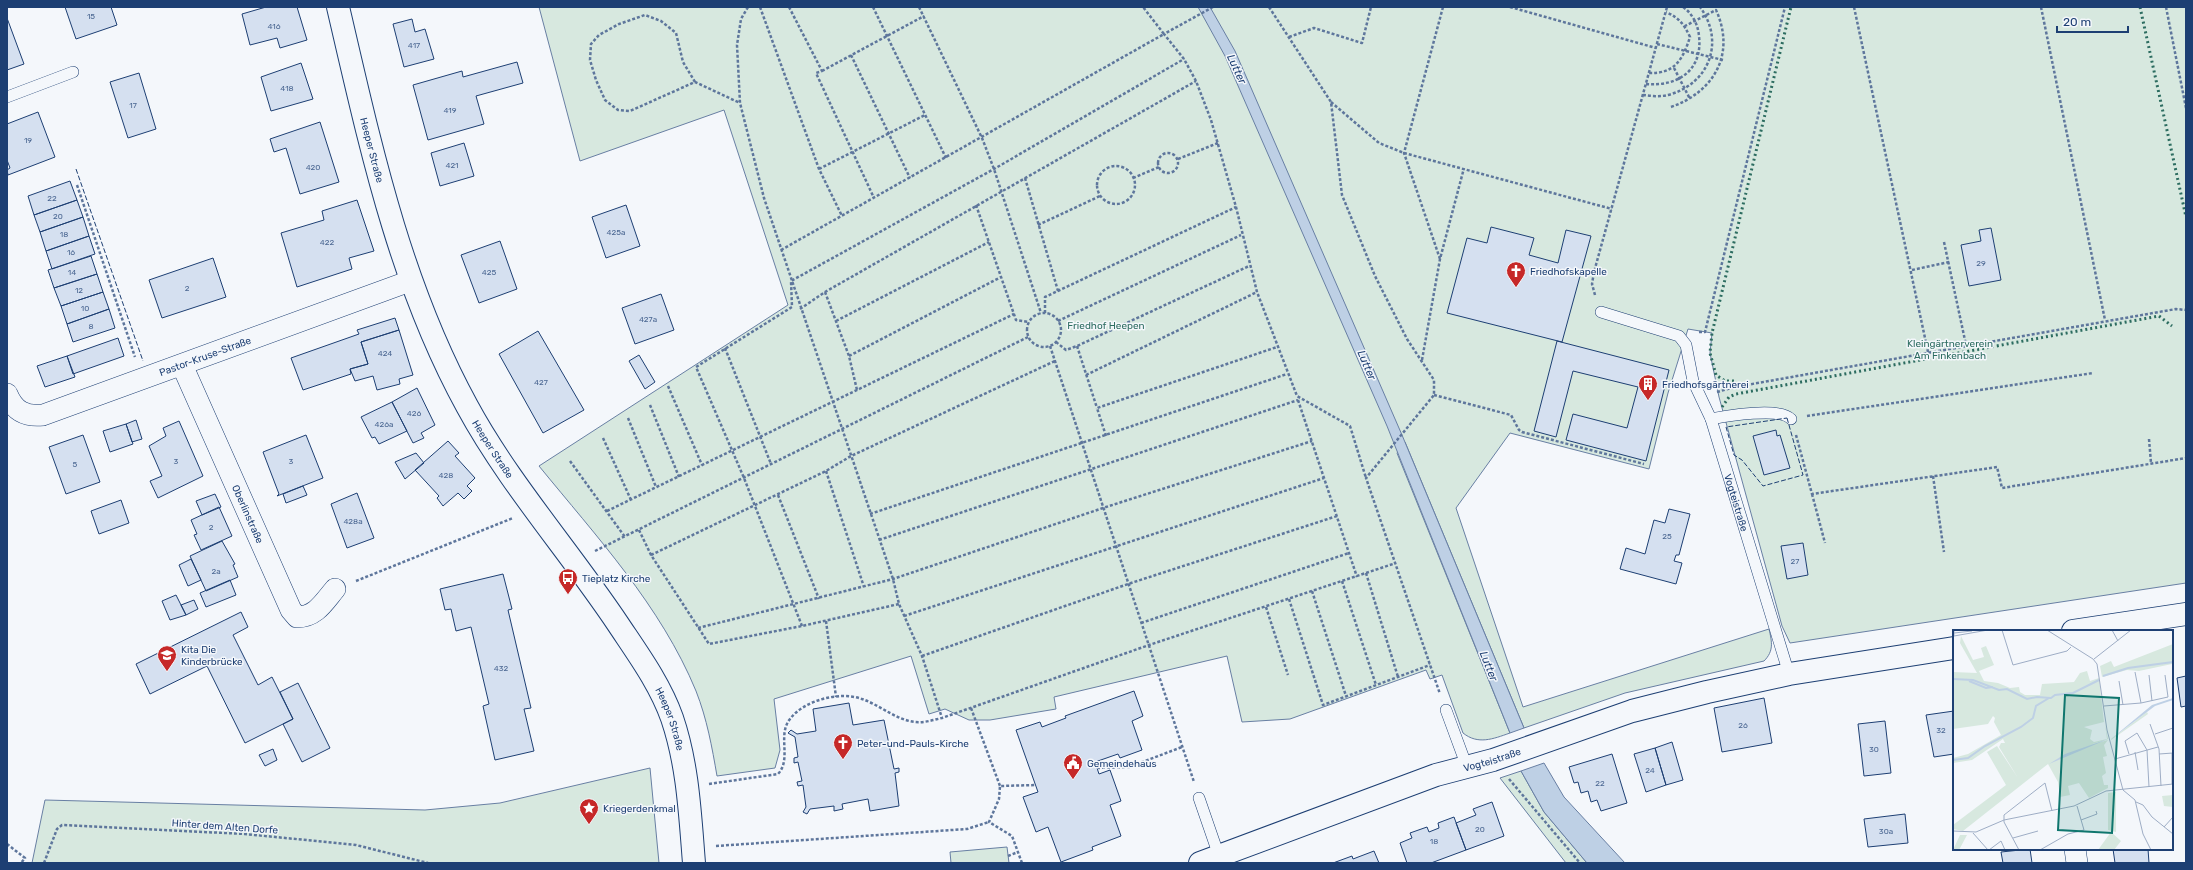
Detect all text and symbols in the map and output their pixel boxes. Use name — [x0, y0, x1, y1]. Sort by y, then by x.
scale bar — [2057, 8, 2128, 34]
house number: 15 — [87, 12, 95, 21]
text: 20 m — [2063, 15, 2091, 29]
house number: 416 — [267, 22, 281, 31]
house number: 417 — [408, 41, 420, 50]
water label: Lutter — [1224, 52, 1249, 87]
house number: 418 — [280, 84, 294, 93]
house number: 17 — [129, 101, 137, 110]
house number: 419 — [444, 106, 457, 115]
street label: Heeper Straße — [357, 116, 386, 185]
house number: 19 — [24, 136, 32, 145]
house number: 421 — [445, 161, 459, 170]
house number: 420 — [306, 163, 320, 172]
house number: 22 — [47, 194, 57, 203]
house number: 20 — [53, 212, 63, 221]
house number: 425a — [607, 228, 625, 237]
house number: 18 — [60, 230, 68, 239]
house number: 422 — [320, 238, 334, 247]
house number: 16 — [67, 248, 75, 257]
house number: 29 — [1976, 259, 1986, 268]
church icon: Friedhofskapelle — [1505, 260, 1527, 288]
place label: Friedhofskapelle — [1530, 266, 1607, 278]
house number: 14 — [68, 268, 76, 277]
house number: 425 — [482, 268, 496, 277]
house number: 2 — [185, 284, 190, 293]
house number: 12 — [75, 286, 83, 295]
house number: 10 — [81, 304, 89, 313]
house number: 427a — [639, 315, 657, 324]
park label: Friedhof Heepen — [1067, 320, 1145, 332]
house number: 8 — [88, 322, 94, 331]
street label: Pastor-Kruse-Straße — [158, 334, 253, 379]
park label: Kleingärtnerverein Am Finkenbach — [1907, 338, 1993, 362]
water label: Lutter — [1354, 348, 1379, 383]
house number: 424 — [378, 349, 392, 358]
building icon: Friedhofsgärtnerei — [1637, 373, 1659, 401]
house number: 427 — [534, 378, 548, 387]
place label: Friedhofsgärtnerei — [1662, 379, 1749, 391]
house number: 426 — [407, 409, 421, 418]
street label: Heeper Straße — [469, 418, 516, 481]
house number: 426a — [375, 420, 393, 429]
house number: 3 — [174, 457, 179, 466]
house number: 3 — [289, 457, 294, 466]
house number: 5 — [73, 460, 78, 469]
house number: 428 — [439, 471, 453, 480]
street label: Vogteistraße — [1721, 473, 1750, 533]
street label: Oberlinstraße — [229, 483, 266, 546]
house number: 428a — [343, 517, 363, 526]
house number: 2 — [209, 523, 214, 532]
house number: 25 — [1662, 532, 1672, 541]
house number: 27 — [1791, 557, 1799, 566]
house number: 2a — [211, 567, 221, 576]
bus stop icon: Tieplatz Kirche — [557, 567, 579, 595]
place label: Tieplatz Kirche — [582, 573, 651, 585]
inset map — [1953, 630, 2173, 850]
school or university icon: Kita Die Kinderbrücke — [156, 644, 178, 672]
place label: Kita Die Kinderbrücke — [181, 644, 243, 668]
water label: Lutter — [1477, 649, 1501, 684]
house number: 432 — [494, 664, 509, 673]
street label: Heeper Straße — [652, 685, 686, 752]
house number: 26 — [1738, 721, 1748, 730]
house number: 32 — [1936, 726, 1946, 735]
church icon: Peter-und-Pauls-Kirche — [832, 732, 854, 760]
place label: Peter-und-Pauls-Kirche — [857, 738, 969, 750]
house number: 30 — [1869, 745, 1879, 754]
street label: Vogteistraße — [1462, 746, 1523, 775]
public building icon: Gemeindehaus — [1062, 752, 1084, 780]
place label: Gemeindehaus — [1087, 758, 1157, 770]
house number: 24 — [1645, 766, 1655, 775]
house number: 22 — [1595, 779, 1605, 788]
place icon: Kriegerdenkmal — [578, 797, 600, 825]
place label: Kriegerdenkmal — [603, 803, 676, 815]
street label: Hinter dem Alten Dorfe — [171, 817, 279, 837]
house number: 20 — [1475, 825, 1485, 834]
house number: 30a — [1879, 827, 1893, 836]
house number: 18 — [1430, 837, 1438, 846]

